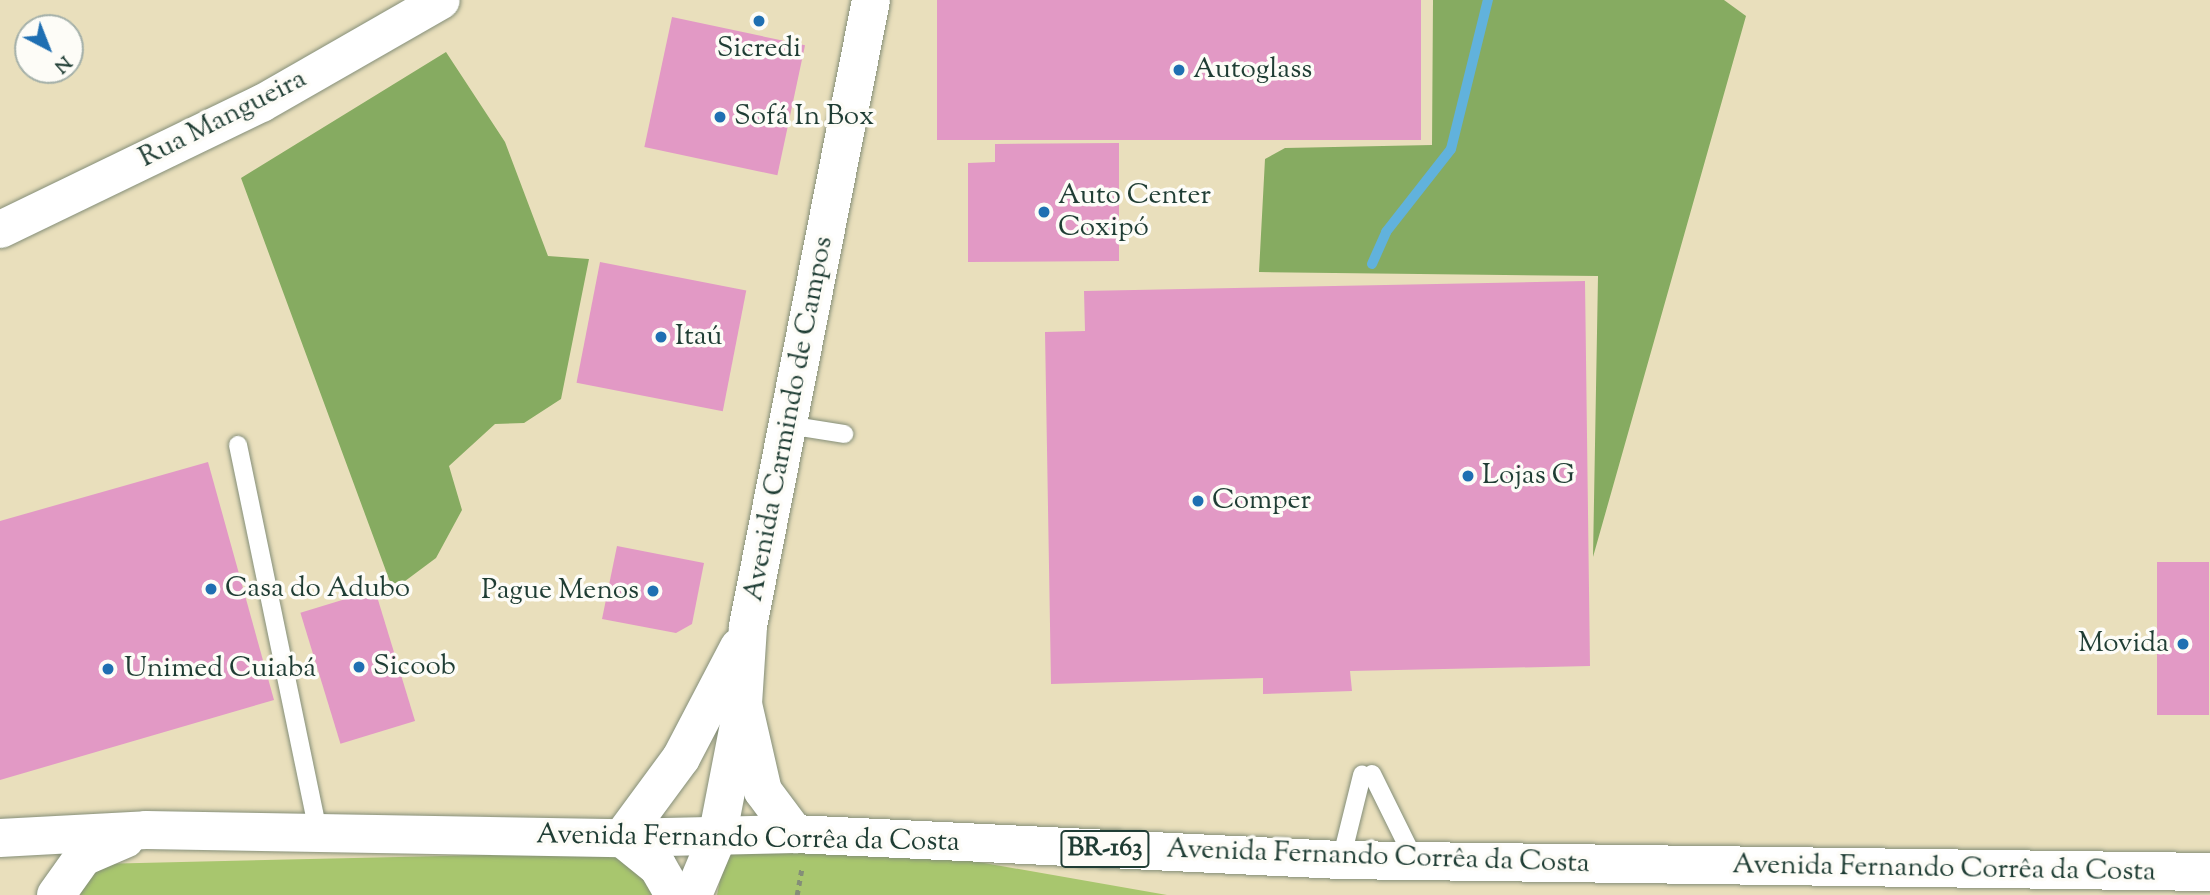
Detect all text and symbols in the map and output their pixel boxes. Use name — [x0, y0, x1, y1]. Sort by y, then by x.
marker: Sicredi — [751, 13, 767, 29]
north arrow — [14, 14, 84, 84]
place label: Sicredi — [717, 32, 801, 66]
text: N — [47, 48, 77, 79]
place label: Autoglass — [1193, 53, 1312, 87]
street label: Rua Mangueira — [134, 62, 312, 176]
marker: Autoglass — [1171, 62, 1187, 78]
place label: Sofá In Box — [734, 100, 874, 134]
marker: Sofá In Box — [712, 109, 728, 125]
place label: Auto Center Coxipó — [1058, 179, 1211, 245]
marker: Auto Center Coxipó — [1036, 204, 1052, 220]
street label: Avenida Carmindo de Campos — [737, 234, 841, 604]
place label: Itaú — [675, 320, 722, 354]
marker: Itaú — [653, 329, 669, 345]
place label: Lojas G — [1482, 459, 1575, 493]
marker: Lojas G — [1460, 468, 1476, 484]
place label: Comper — [1212, 484, 1311, 518]
marker: Comper — [1190, 493, 1206, 509]
place label: Casa do Adubo — [225, 572, 410, 606]
place label: Pague Menos — [481, 574, 639, 608]
marker: Casa do Adubo — [203, 581, 219, 597]
marker: Pague Menos — [645, 583, 661, 599]
place label: Movida — [2078, 627, 2169, 661]
marker: Movida — [2175, 636, 2191, 652]
place label: Sicoob — [373, 650, 456, 684]
place label: Unimed Cuiabá — [124, 652, 316, 686]
marker: Unimed Cuiabá — [98, 659, 118, 679]
marker: Sicoob — [351, 659, 367, 675]
street label: Avenida Fernando Corrêa da Costa — [536, 819, 960, 859]
road number: BR-163 — [1060, 827, 1150, 872]
street label: Avenida Fernando Corrêa da Costa — [1166, 833, 1590, 881]
street label: Avenida Fernando Corrêa da Costa — [1732, 849, 2156, 889]

